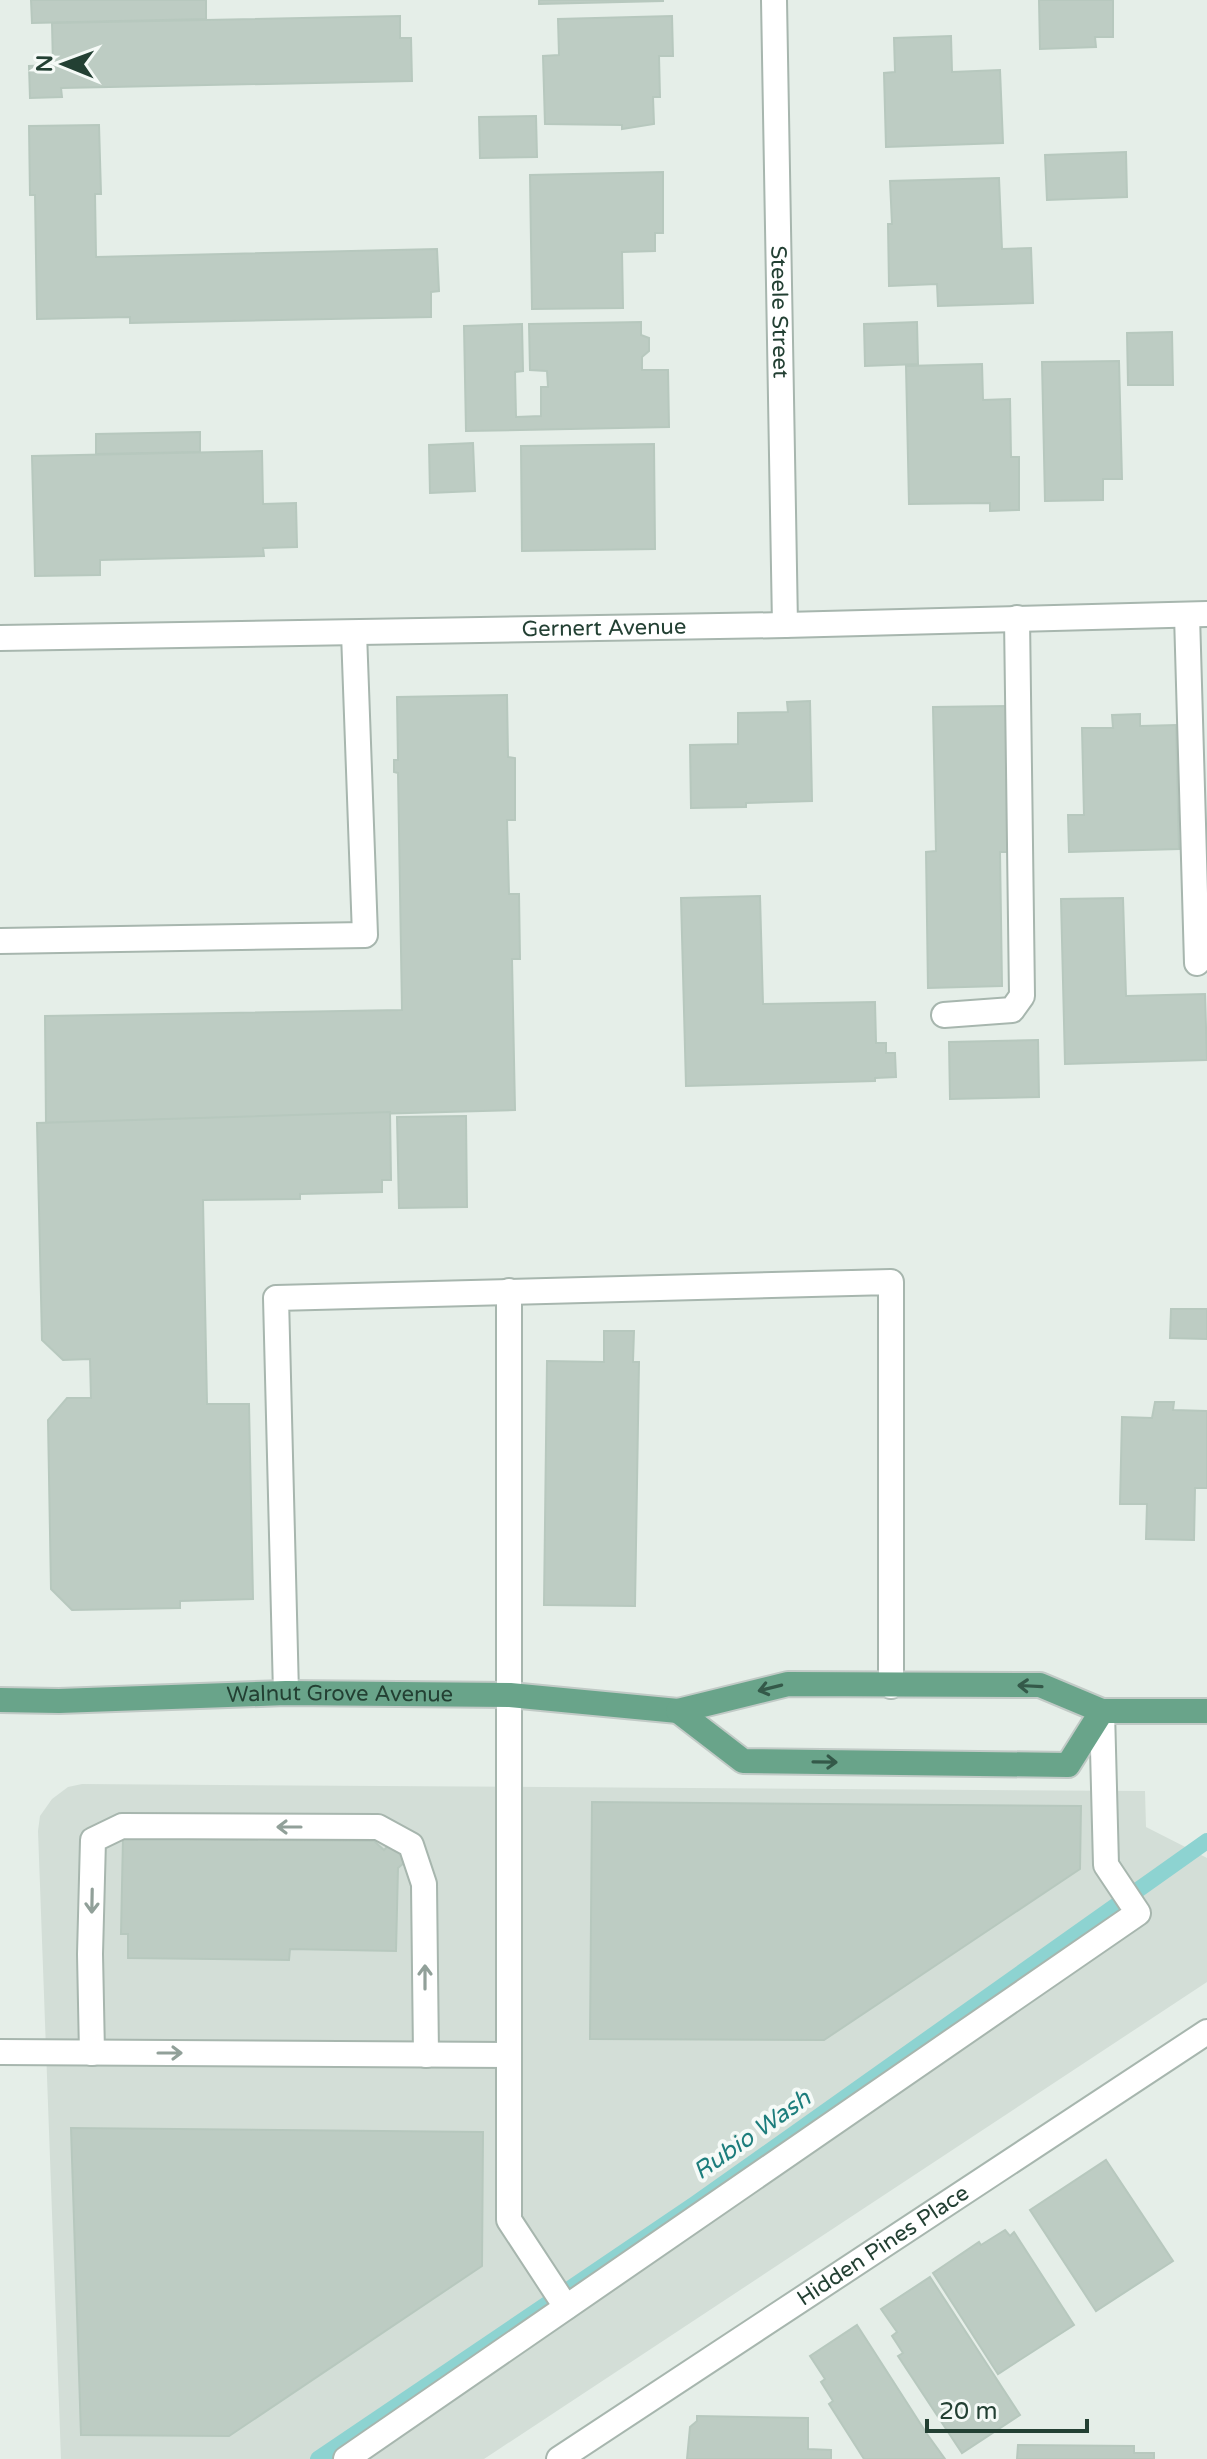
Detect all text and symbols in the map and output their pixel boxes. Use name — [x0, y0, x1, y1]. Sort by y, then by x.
north arrow — [24, 24, 104, 104]
text: N — [32, 55, 58, 73]
street label: Steele Street — [765, 245, 794, 379]
street label: Gernert Avenue — [521, 614, 686, 642]
one-way arrow — [1017, 1678, 1043, 1693]
street label: Walnut Grove Avenue — [226, 1680, 453, 1708]
one-way arrow — [758, 1681, 784, 1696]
one-way arrow — [811, 1754, 838, 1770]
one-way arrow — [276, 1819, 303, 1835]
one-way arrow — [84, 1887, 99, 1914]
one-way arrow — [417, 1964, 433, 1991]
one-way arrow — [156, 2046, 183, 2061]
water label: Rubio Wash — [688, 2083, 817, 2186]
street label: Hidden Pines Place — [792, 2180, 974, 2311]
scale bar — [927, 2383, 1087, 2433]
text: 20 m — [939, 2397, 997, 2426]

